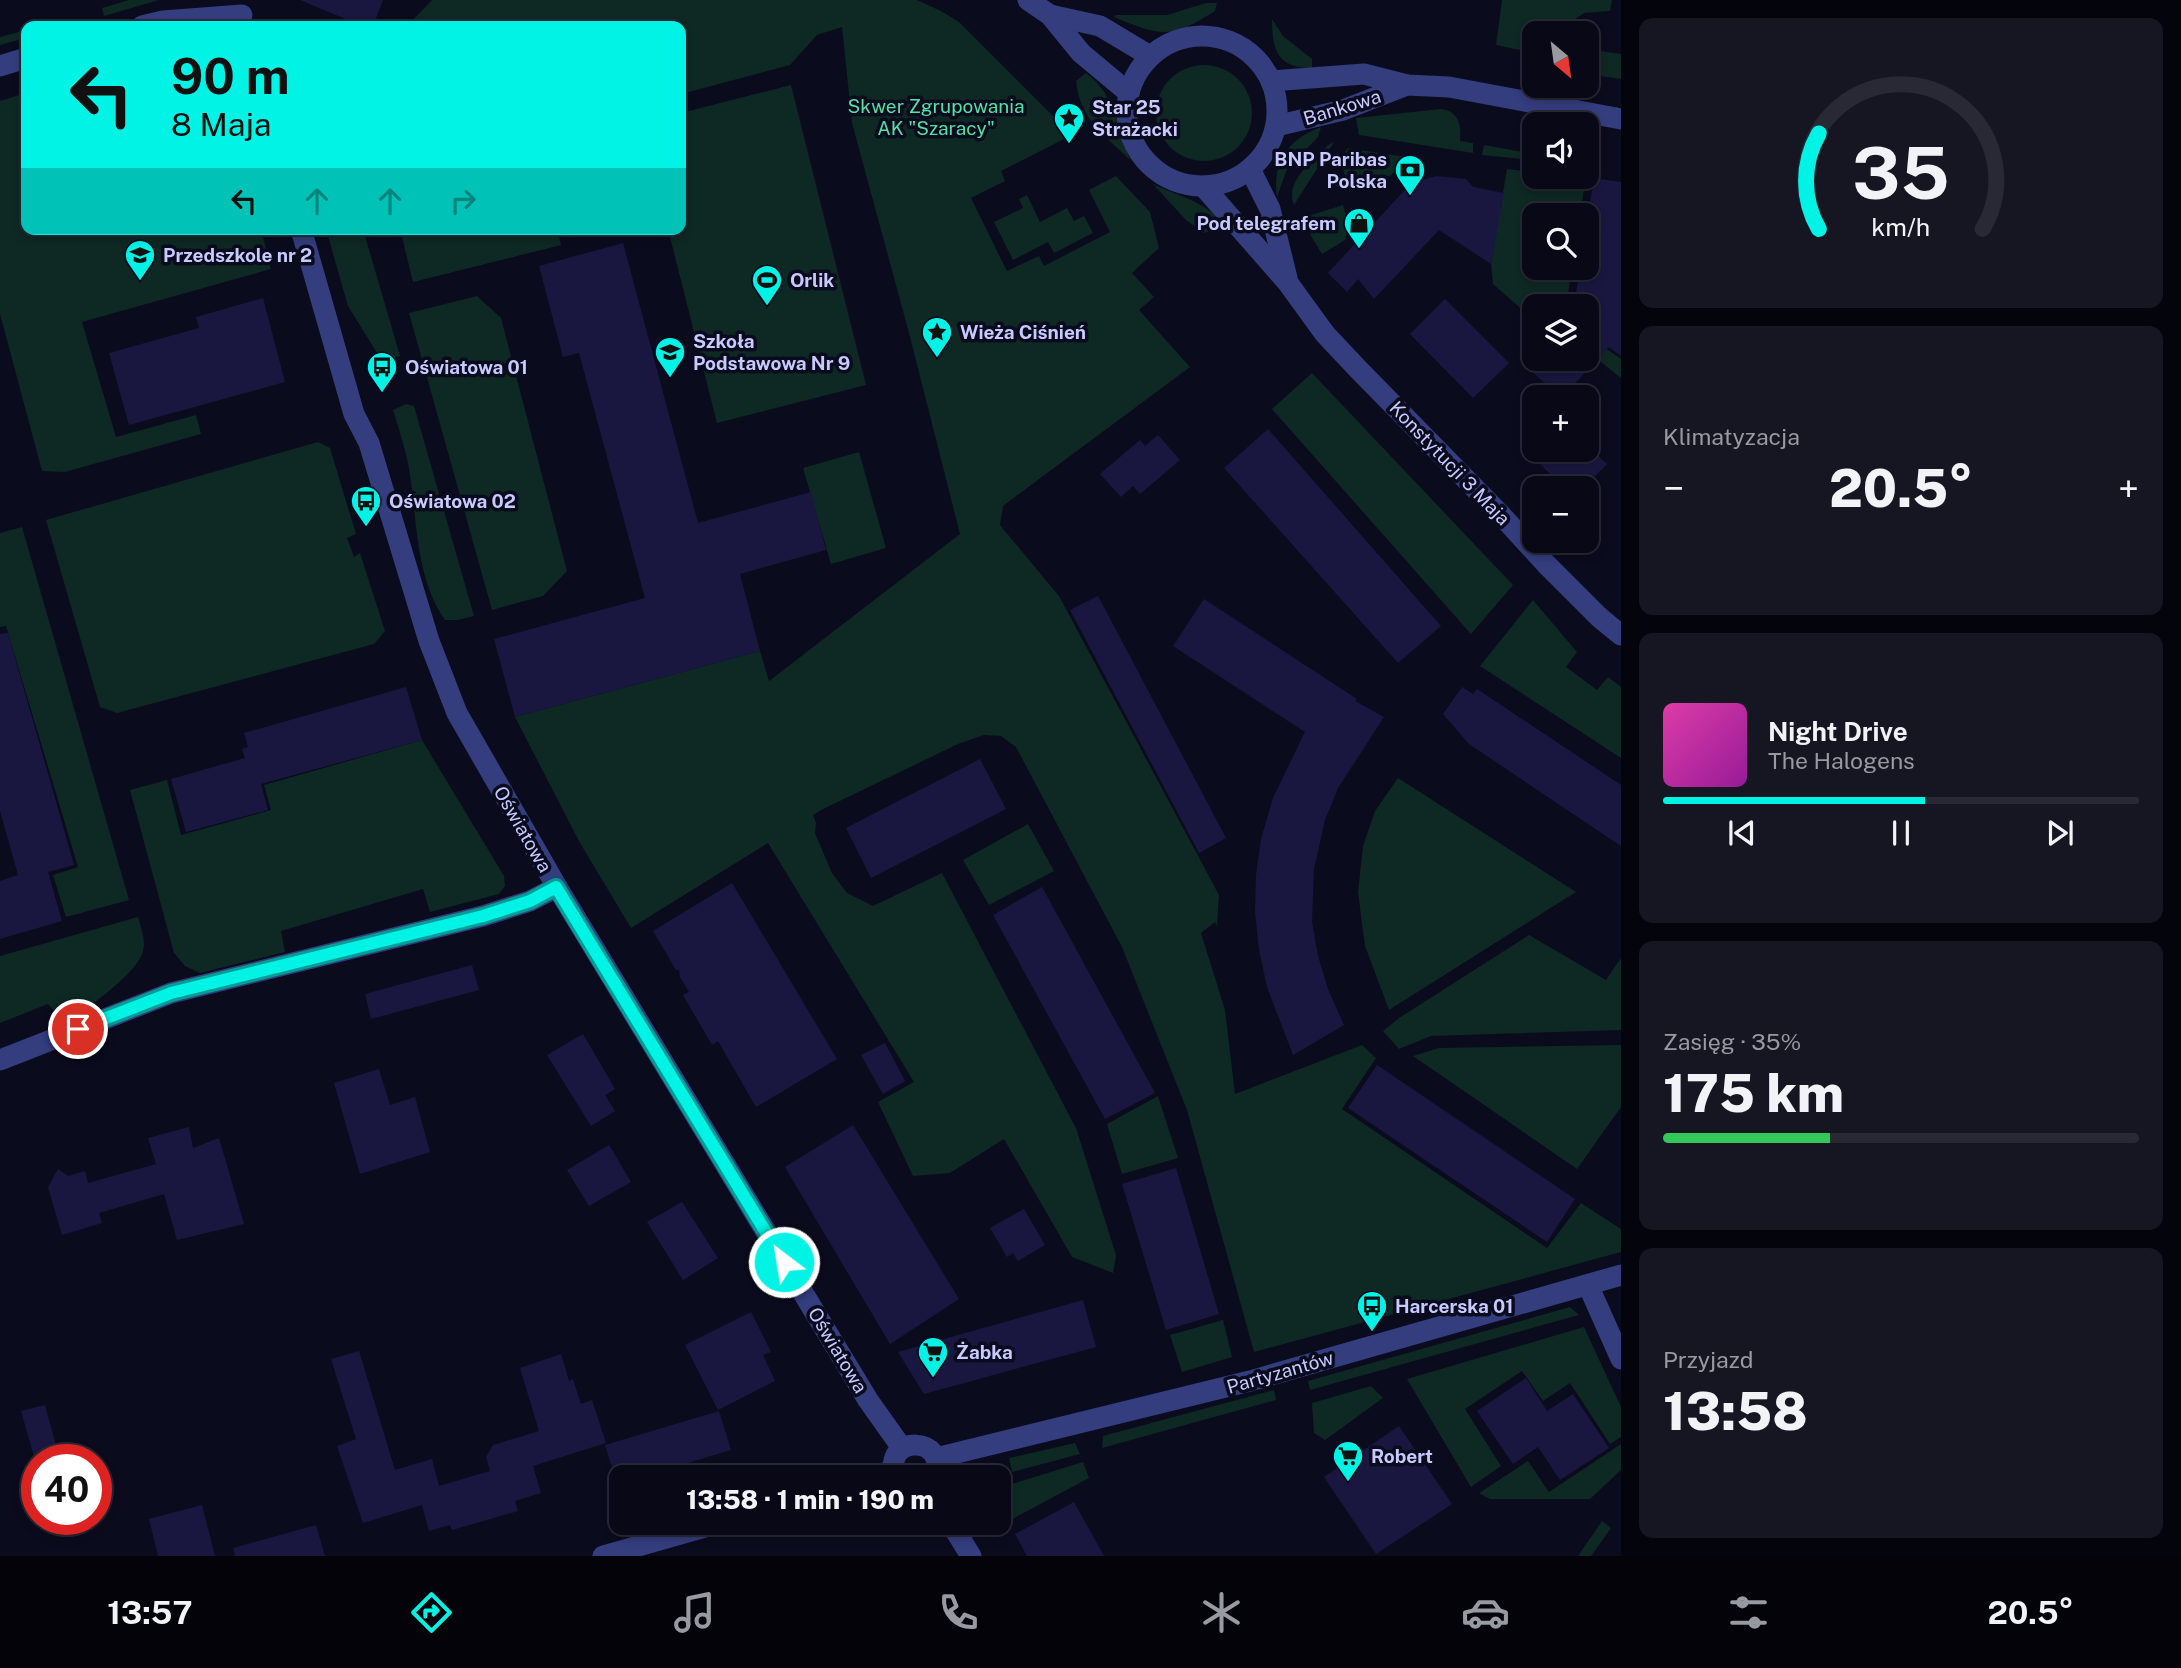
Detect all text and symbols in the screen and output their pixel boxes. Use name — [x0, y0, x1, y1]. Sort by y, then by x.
north arrow — [1522, 21, 1600, 98]
map controls — [1522, 21, 1599, 553]
text: 90 m — [171, 47, 290, 105]
icon: left — [56, 49, 147, 140]
street label: Bankowa — [1300, 85, 1384, 129]
park label: Skwer Zgrupowania AK "Szaracy" — [848, 95, 1024, 139]
place label: Star 25 Strażacki — [1092, 96, 1178, 140]
place icon: Star 25 Strażacki — [1052, 101, 1086, 145]
text: 8 Maja — [171, 106, 272, 143]
button: sound — [1522, 112, 1599, 189]
text: 35 — [1852, 130, 1950, 215]
place label: BNP Paribas Polska — [1274, 148, 1387, 192]
bank icon: BNP Paribas Polska — [1393, 153, 1427, 197]
icon: left — [225, 182, 263, 220]
icon: ahead — [298, 182, 336, 220]
icon: ahead — [371, 182, 409, 220]
icon: right — [444, 182, 482, 220]
button: search — [1522, 203, 1599, 280]
shop icon: Pod telegrafem — [1342, 206, 1376, 250]
place label: Pod telegrafem — [1196, 212, 1336, 234]
text: km/h — [1872, 212, 1930, 242]
school or university icon: Przedszkole nr 2 — [123, 238, 157, 282]
place label: Przedszkole nr 2 — [163, 244, 312, 266]
sports icon: Orlik — [750, 263, 784, 307]
place label: Orlik — [790, 269, 834, 291]
button: layers — [1522, 294, 1599, 371]
place icon: Wieża Ciśnień — [920, 315, 954, 359]
place label: Wieża Ciśnień — [960, 321, 1086, 343]
place label: Szkoła Podstawowa Nr 9 — [693, 330, 850, 374]
school or university icon: Szkoła Podstawowa Nr 9 — [653, 335, 687, 379]
bus stop icon: Oświatowa 01 — [365, 350, 399, 394]
place label: Oświatowa 01 — [405, 356, 528, 378]
button: + — [1522, 385, 1599, 462]
street label: Konstytucji 3 Maja — [1385, 397, 1515, 529]
text: Klimatyzacja — [1663, 423, 1800, 450]
text: 20.5° — [1829, 458, 1973, 519]
text: − — [1663, 466, 1684, 511]
text: + — [2118, 466, 2139, 511]
button: − — [1522, 476, 1599, 553]
bus stop icon: Oświatowa 02 — [349, 484, 383, 528]
place label: Oświatowa 02 — [389, 490, 516, 512]
text: Night Drive — [1768, 716, 1908, 747]
text: The Halogens — [1768, 747, 1915, 774]
street label: Oświatowa — [489, 782, 557, 876]
icon: previous — [1723, 814, 1761, 852]
icon: pause — [1882, 814, 1920, 852]
icon: next — [2041, 814, 2079, 852]
pin — [48, 999, 108, 1059]
icon: arrive — [59, 1010, 97, 1048]
text: Zasięg · 35% — [1663, 1028, 1801, 1055]
text: 175 km — [1663, 1063, 1844, 1124]
position arrow — [747, 1225, 821, 1299]
bus stop icon: Harcerska 01 — [1355, 1289, 1389, 1333]
place label: Harcerska 01 — [1395, 1295, 1513, 1317]
street label: Oświatowa — [804, 1303, 872, 1397]
supermarket icon: Żabka — [916, 1335, 950, 1379]
place label: Żabka — [956, 1341, 1013, 1363]
street label: Partyzantów — [1224, 1346, 1336, 1398]
text: Przyjazd — [1663, 1346, 1753, 1373]
text: 13:58 — [1663, 1381, 1808, 1442]
supermarket icon: Robert — [1331, 1439, 1365, 1483]
speed limit sign: 40 — [21, 1444, 112, 1535]
place label: Robert — [1371, 1445, 1433, 1467]
text: 13:58 · 1 min · 190 m — [686, 1484, 934, 1515]
icon: directions — [407, 1588, 456, 1637]
icon: music — [670, 1588, 719, 1637]
icon: phone — [934, 1588, 983, 1637]
icon: climate — [1197, 1588, 1246, 1637]
icon: car — [1461, 1588, 1510, 1637]
icon: filters — [1724, 1588, 1773, 1637]
text: 13:57 — [107, 1594, 192, 1631]
text: 20.5° — [1987, 1594, 2074, 1631]

